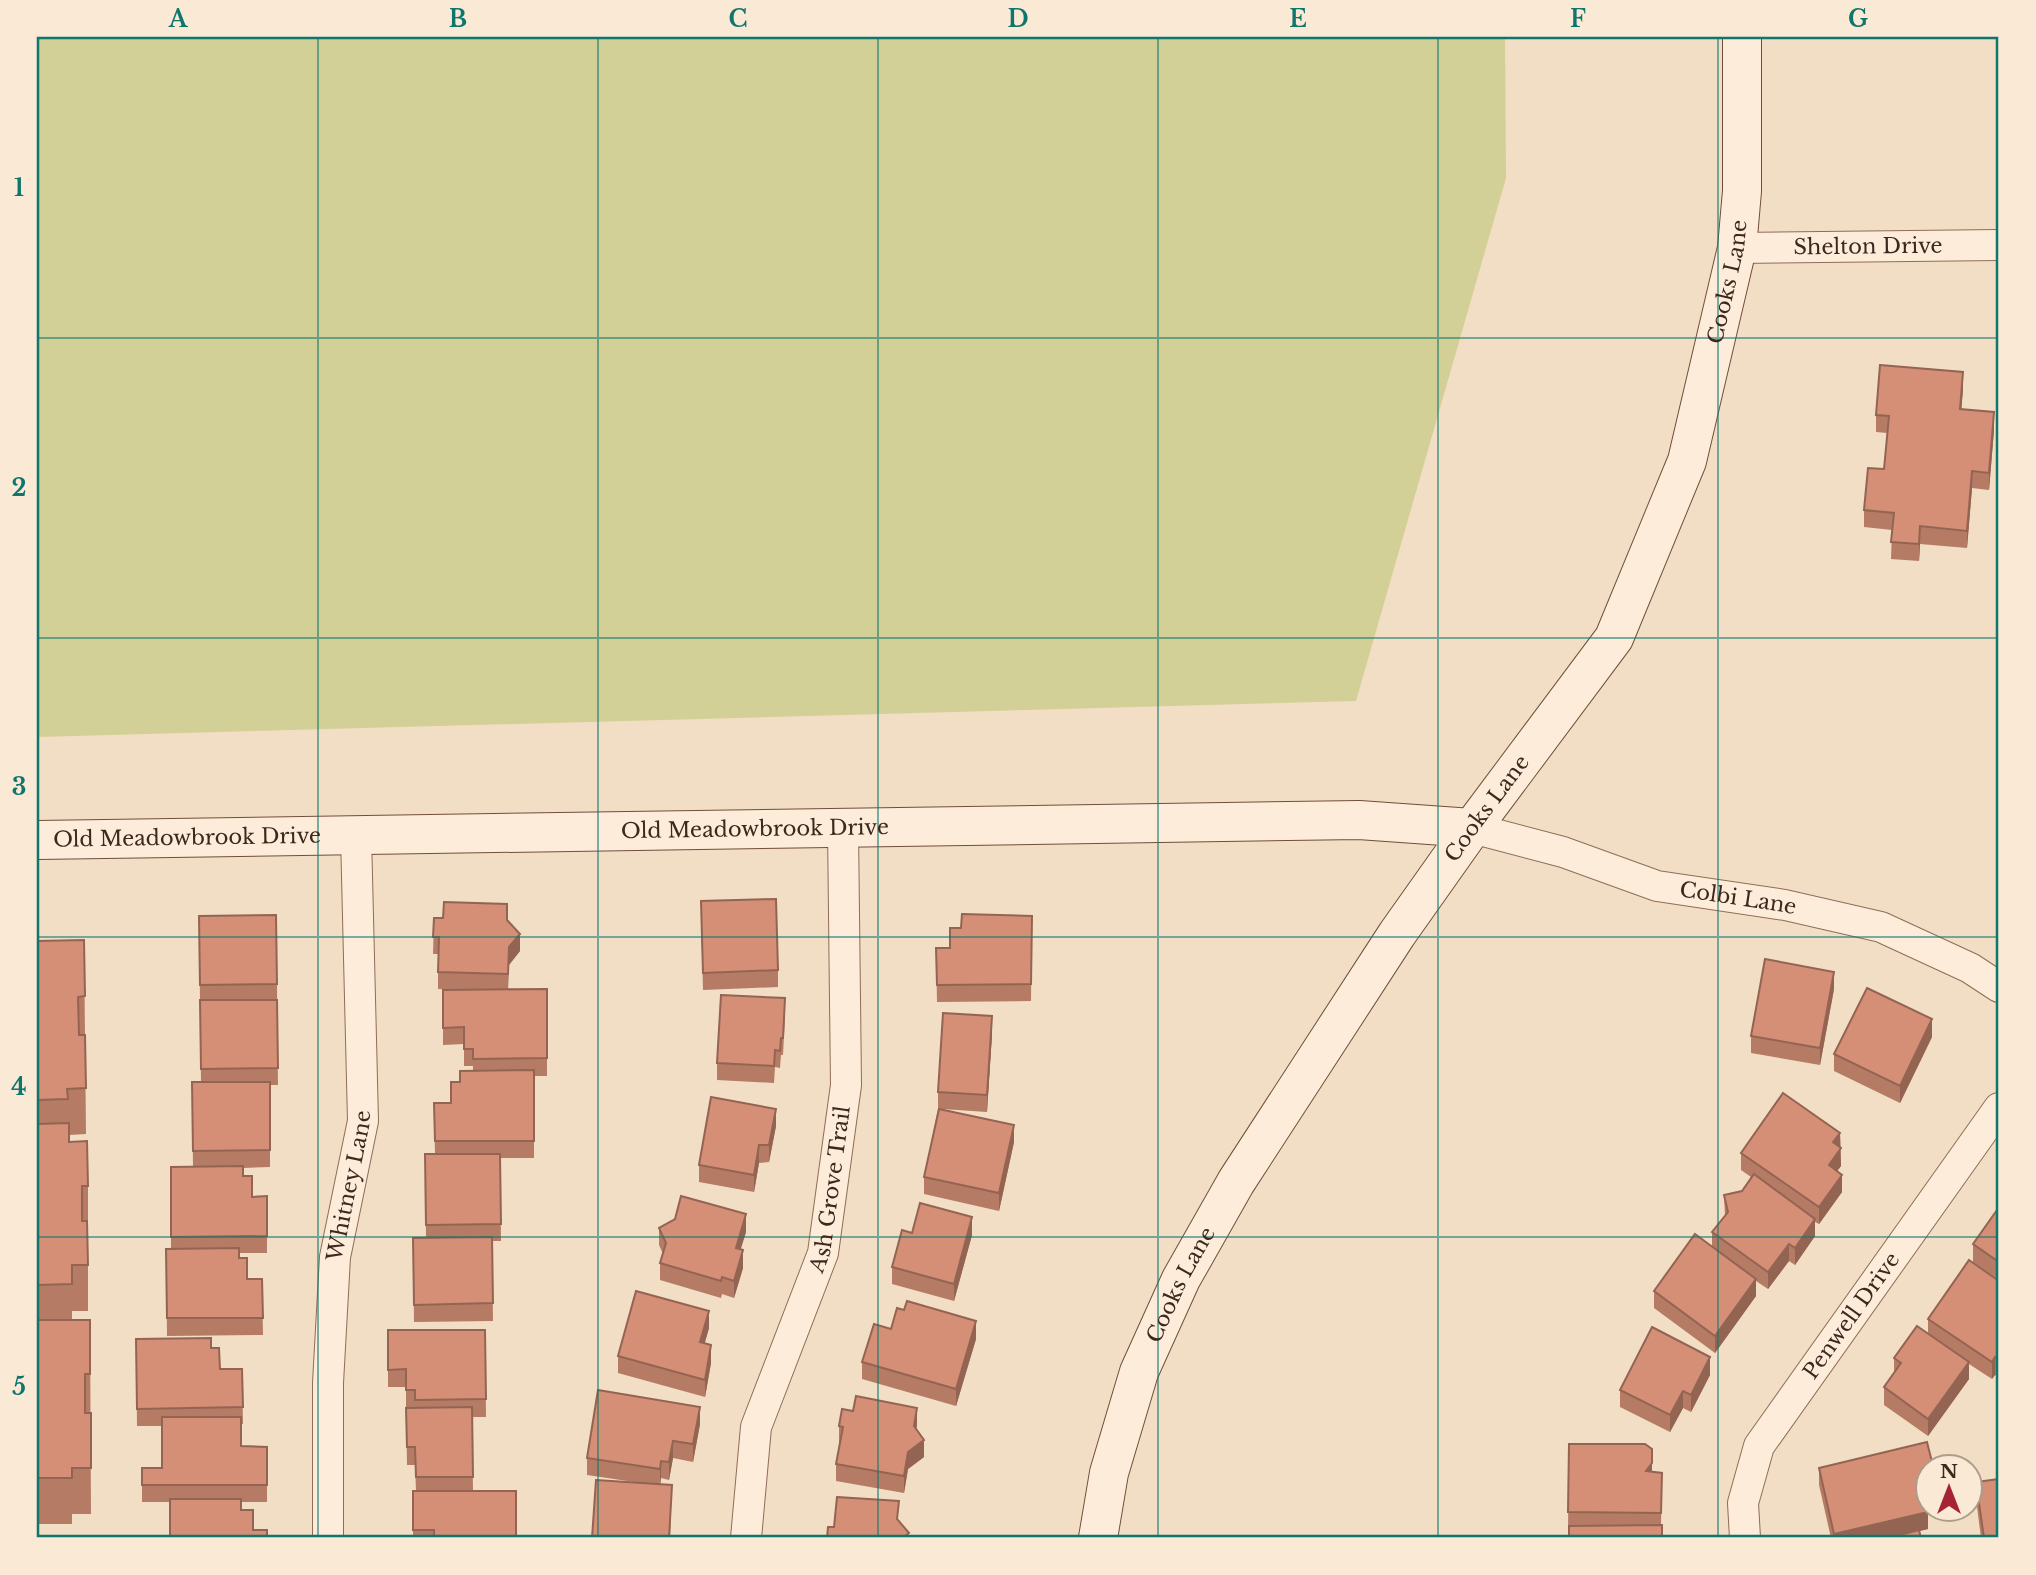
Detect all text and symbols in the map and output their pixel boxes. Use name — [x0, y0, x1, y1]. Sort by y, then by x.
text: A — [168, 5, 189, 33]
text: B — [449, 5, 467, 33]
text: C — [729, 5, 747, 33]
text: D — [1007, 5, 1029, 33]
text: E — [1289, 5, 1307, 33]
text: F — [1570, 5, 1586, 33]
text: G — [1848, 5, 1868, 33]
text: 1 — [14, 174, 24, 202]
street label: Cooks Lane — [1702, 219, 1752, 346]
street label: Shelton Drive — [1793, 233, 1943, 260]
text: 2 — [12, 474, 26, 502]
street label: Cooks Lane — [1439, 750, 1535, 867]
text: 3 — [12, 773, 26, 801]
street label: Old Meadowbrook Drive — [621, 814, 889, 844]
street label: Old Meadowbrook Drive — [53, 823, 321, 853]
street label: Colbi Lane — [1678, 877, 1799, 920]
text: 4 — [11, 1073, 27, 1101]
street label: Ash Grove Trail — [803, 1104, 856, 1277]
street label: Whitney Lane — [321, 1110, 376, 1264]
street label: Cooks Lane — [1141, 1222, 1221, 1347]
street label: Penwell Drive — [1798, 1247, 1905, 1384]
text: 5 — [12, 1373, 26, 1401]
north arrow — [1913, 1452, 1983, 1522]
text: N — [1940, 1460, 1958, 1483]

